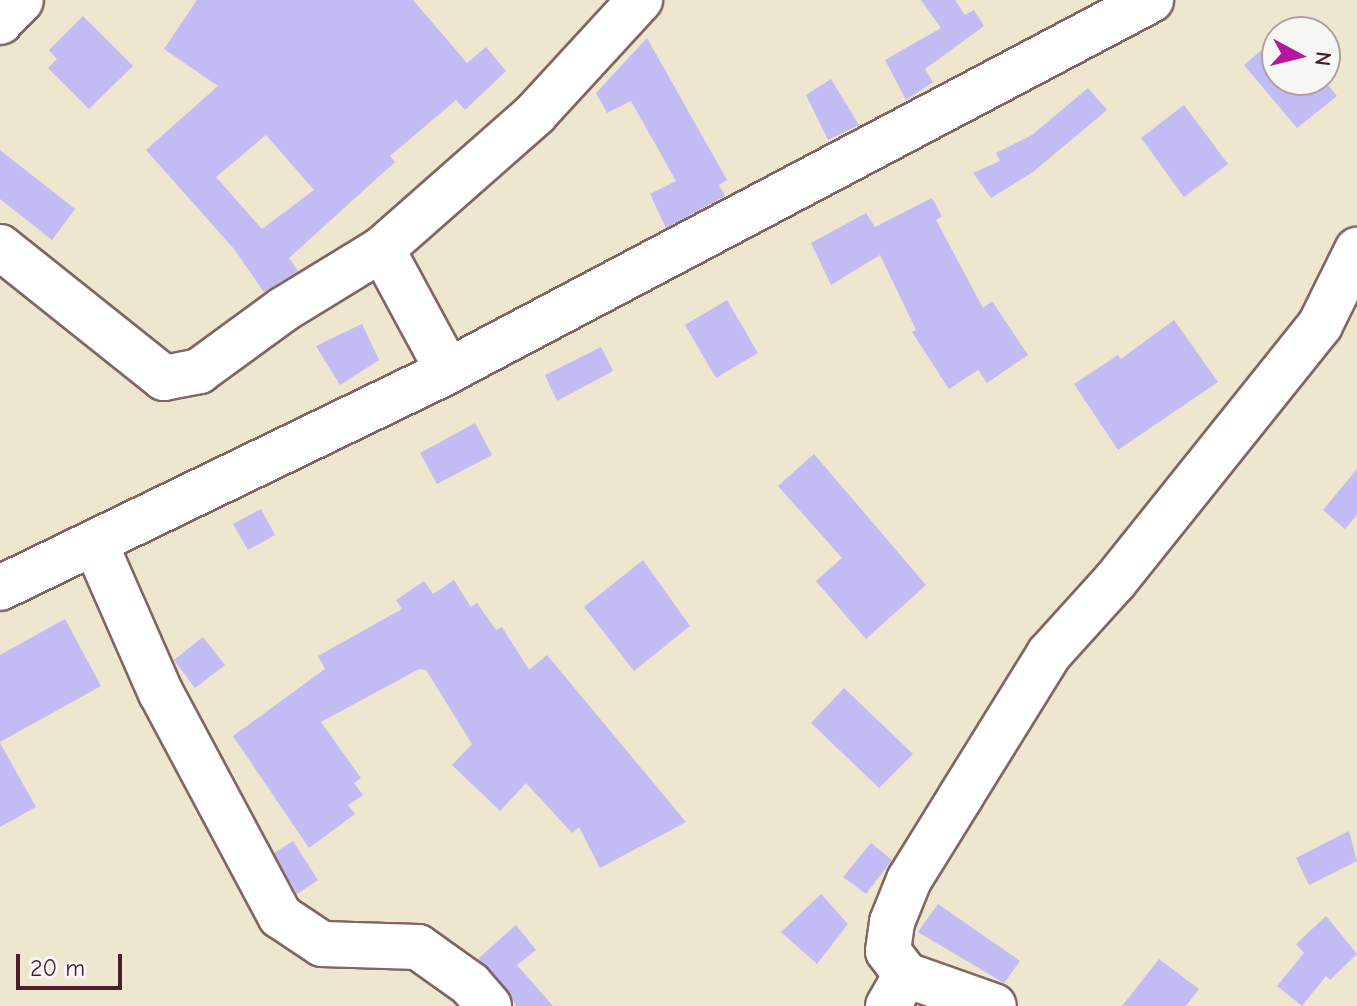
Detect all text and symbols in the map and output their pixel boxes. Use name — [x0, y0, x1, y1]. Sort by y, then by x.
north arrow — [1261, 16, 1341, 96]
text: N — [1309, 50, 1337, 67]
scale bar — [20, 938, 126, 988]
text: 20 m — [30, 954, 85, 982]

